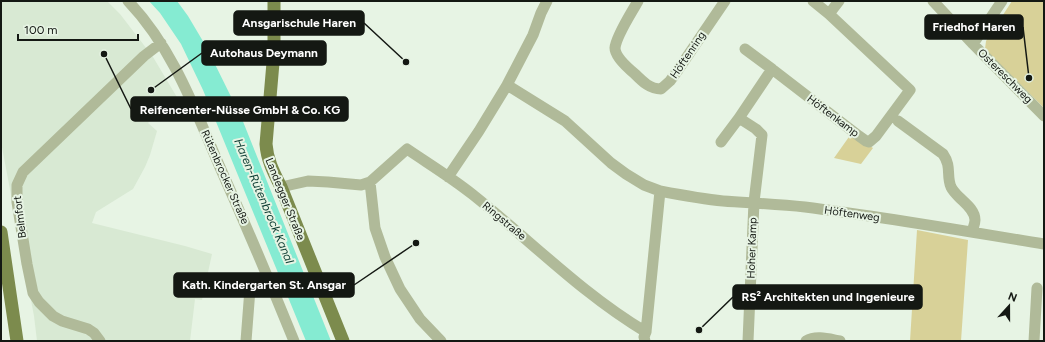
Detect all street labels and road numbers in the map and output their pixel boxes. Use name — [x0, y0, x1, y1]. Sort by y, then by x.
street label: Höftenring — [668, 29, 708, 81]
street label: Ostereschweg — [975, 46, 1035, 106]
street label: Höftenkamp — [804, 92, 862, 140]
street label: Rütenbrocker Straße — [198, 128, 252, 226]
street label: Landegger Straße — [263, 156, 307, 242]
street label: Belmfort — [11, 195, 29, 239]
street label: Ringstraße — [480, 199, 528, 243]
street label: Höftenweg — [823, 204, 881, 224]
street label: Hoher Kamp — [744, 217, 760, 279]

